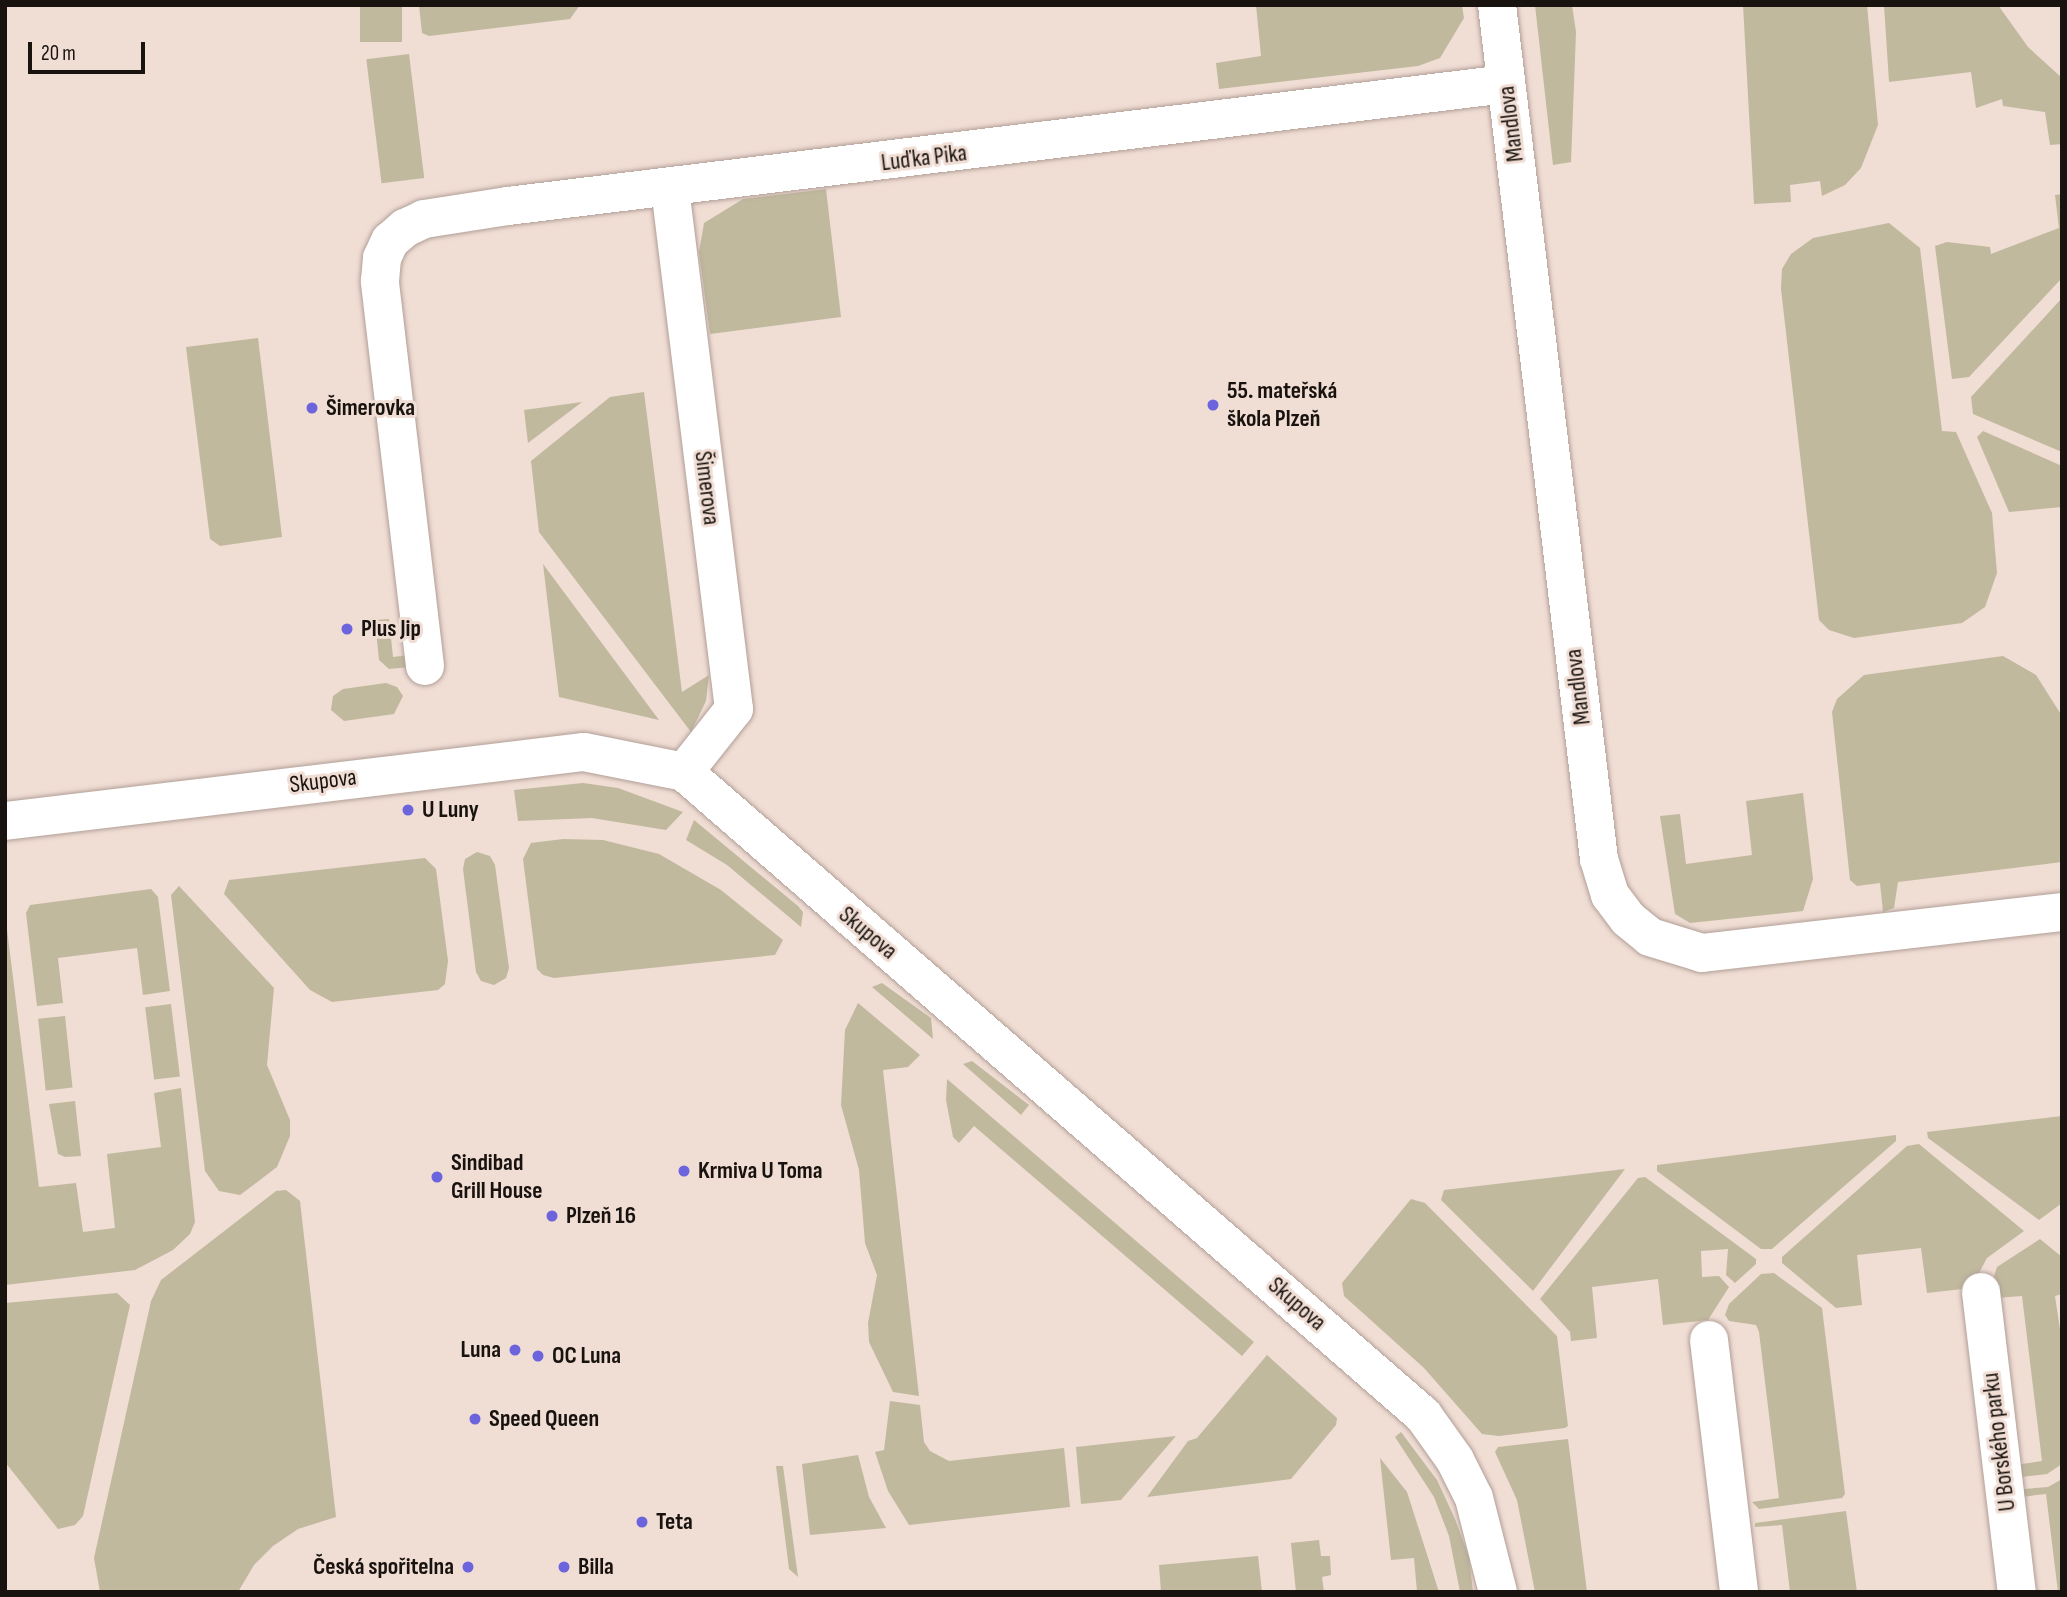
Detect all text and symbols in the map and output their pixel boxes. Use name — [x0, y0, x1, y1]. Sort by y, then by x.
scale bar — [32, 28, 149, 72]
text: 20 m — [41, 41, 76, 66]
street label: Mandlova — [1492, 84, 1530, 164]
street label: Luďka Pika — [880, 138, 968, 178]
place label: 55. mateřská škola Plzeň — [1227, 377, 1337, 433]
place label: Šimerovka — [326, 394, 415, 422]
marker: 55. mateřská škola Plzeň — [1205, 397, 1221, 413]
marker: Šimerovka — [304, 400, 320, 416]
street label: Šimerova — [688, 449, 726, 527]
place label: Plus Jip — [361, 615, 421, 643]
marker: Plus Jip — [339, 621, 355, 637]
street label: Mandlova — [1559, 647, 1597, 727]
street label: Skupova — [288, 763, 358, 799]
place label: U Luny — [422, 796, 479, 824]
marker: U Luny — [400, 802, 416, 818]
street label: Skupova — [833, 900, 903, 966]
place label: Sindibad Grill House — [451, 1149, 543, 1205]
place label: Krmiva U Toma — [698, 1157, 823, 1185]
marker: Krmiva U Toma — [676, 1163, 692, 1179]
marker: Sindibad Grill House — [429, 1169, 445, 1185]
place label: Plzeň 16 — [566, 1202, 636, 1230]
marker: Plzeň 16 — [544, 1208, 560, 1224]
street label: Skupova — [1262, 1271, 1332, 1337]
place label: Luna — [461, 1336, 501, 1364]
marker: Luna — [507, 1342, 523, 1358]
place label: OC Luna — [552, 1342, 621, 1370]
marker: OC Luna — [530, 1348, 546, 1364]
street label: U Borského parku — [1976, 1371, 2022, 1513]
place label: Speed Queen — [489, 1405, 599, 1433]
marker: Speed Queen — [467, 1411, 483, 1427]
place label: Teta — [656, 1508, 693, 1536]
marker: Teta — [634, 1514, 650, 1530]
place label: Česká spořitelna — [313, 1553, 454, 1581]
place label: Billa — [578, 1553, 614, 1581]
marker: Česká spořitelna — [460, 1559, 476, 1575]
marker: Billa — [556, 1559, 572, 1575]

